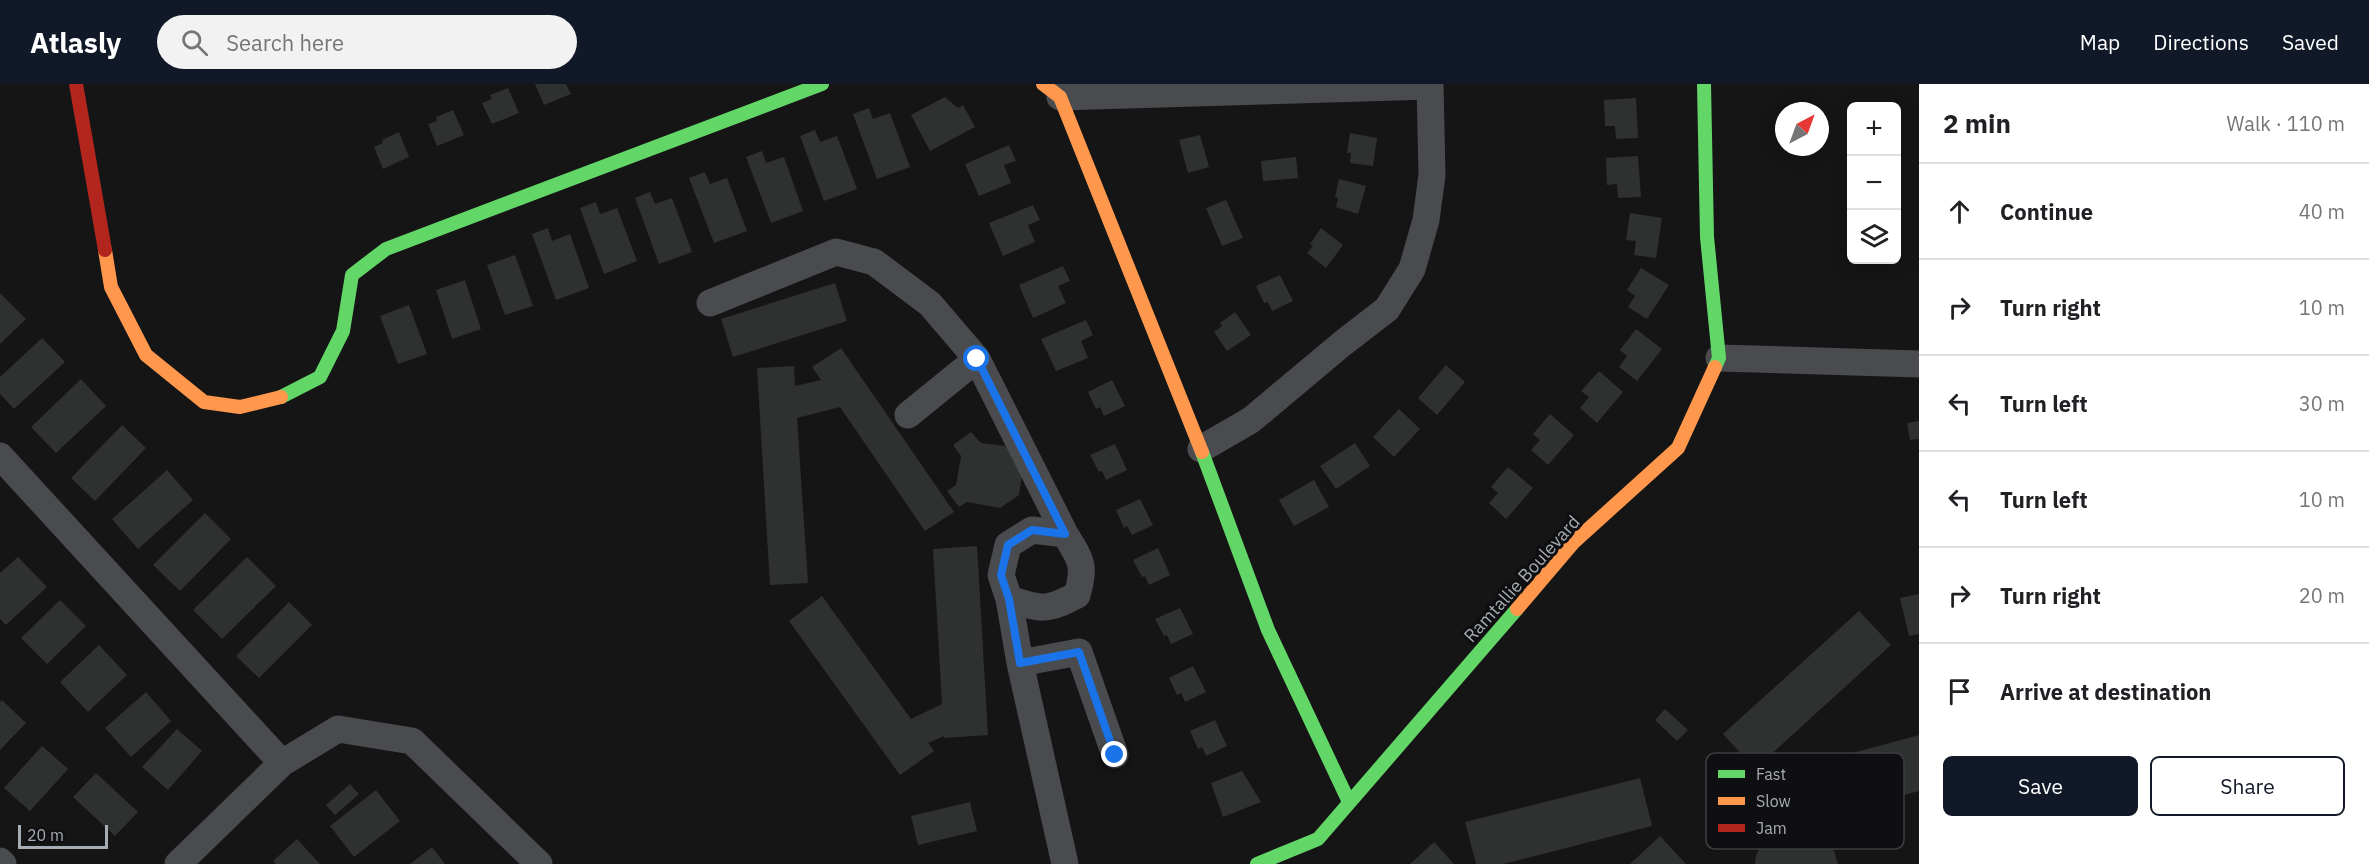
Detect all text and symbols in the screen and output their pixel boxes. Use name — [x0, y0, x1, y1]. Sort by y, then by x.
search box — [157, 15, 577, 69]
text: Atlasly — [30, 24, 121, 61]
icon: search — [178, 26, 211, 59]
text: Search here — [226, 28, 344, 57]
text: Map — [2080, 28, 2120, 56]
text: Directions — [2153, 28, 2249, 56]
text: Saved — [2282, 28, 2339, 56]
north arrow — [1775, 102, 1829, 156]
map controls — [1847, 102, 1901, 264]
button: + — [1847, 102, 1901, 156]
text: 2 min — [1943, 106, 2011, 140]
text: Walk · 110 m — [2227, 110, 2345, 137]
button: − — [1847, 156, 1901, 210]
icon: ahead — [1943, 195, 1976, 228]
text: Continue — [2000, 197, 2093, 226]
text: 40 m — [2299, 198, 2345, 225]
button: layers — [1847, 210, 1901, 264]
icon: right — [1943, 291, 1976, 324]
text: Turn right — [2000, 293, 2101, 322]
text: 10 m — [2299, 294, 2345, 321]
route start — [963, 345, 989, 371]
icon: left — [1943, 387, 1976, 420]
text: Turn left — [2000, 389, 2088, 418]
text: 30 m — [2299, 390, 2345, 417]
icon: left — [1943, 483, 1976, 516]
text: Turn left — [2000, 485, 2088, 514]
text: 10 m — [2299, 486, 2345, 513]
street label: Ramtallie Boulevard — [1459, 510, 1585, 647]
icon: right — [1943, 579, 1976, 612]
text: Turn right — [2000, 581, 2101, 610]
text: 20 m — [2299, 582, 2345, 609]
icon: arrive — [1943, 675, 1976, 708]
text: Arrive at destination — [2000, 677, 2211, 706]
route end — [1101, 741, 1127, 767]
legend — [1706, 753, 1904, 849]
button: Save — [1943, 756, 2138, 816]
button: Share — [2150, 756, 2345, 816]
text: Fast — [1756, 764, 1786, 784]
text: Slow — [1756, 791, 1791, 811]
text: Jam — [1756, 818, 1787, 838]
scale bar — [18, 822, 108, 850]
text: 20 m — [27, 825, 64, 845]

